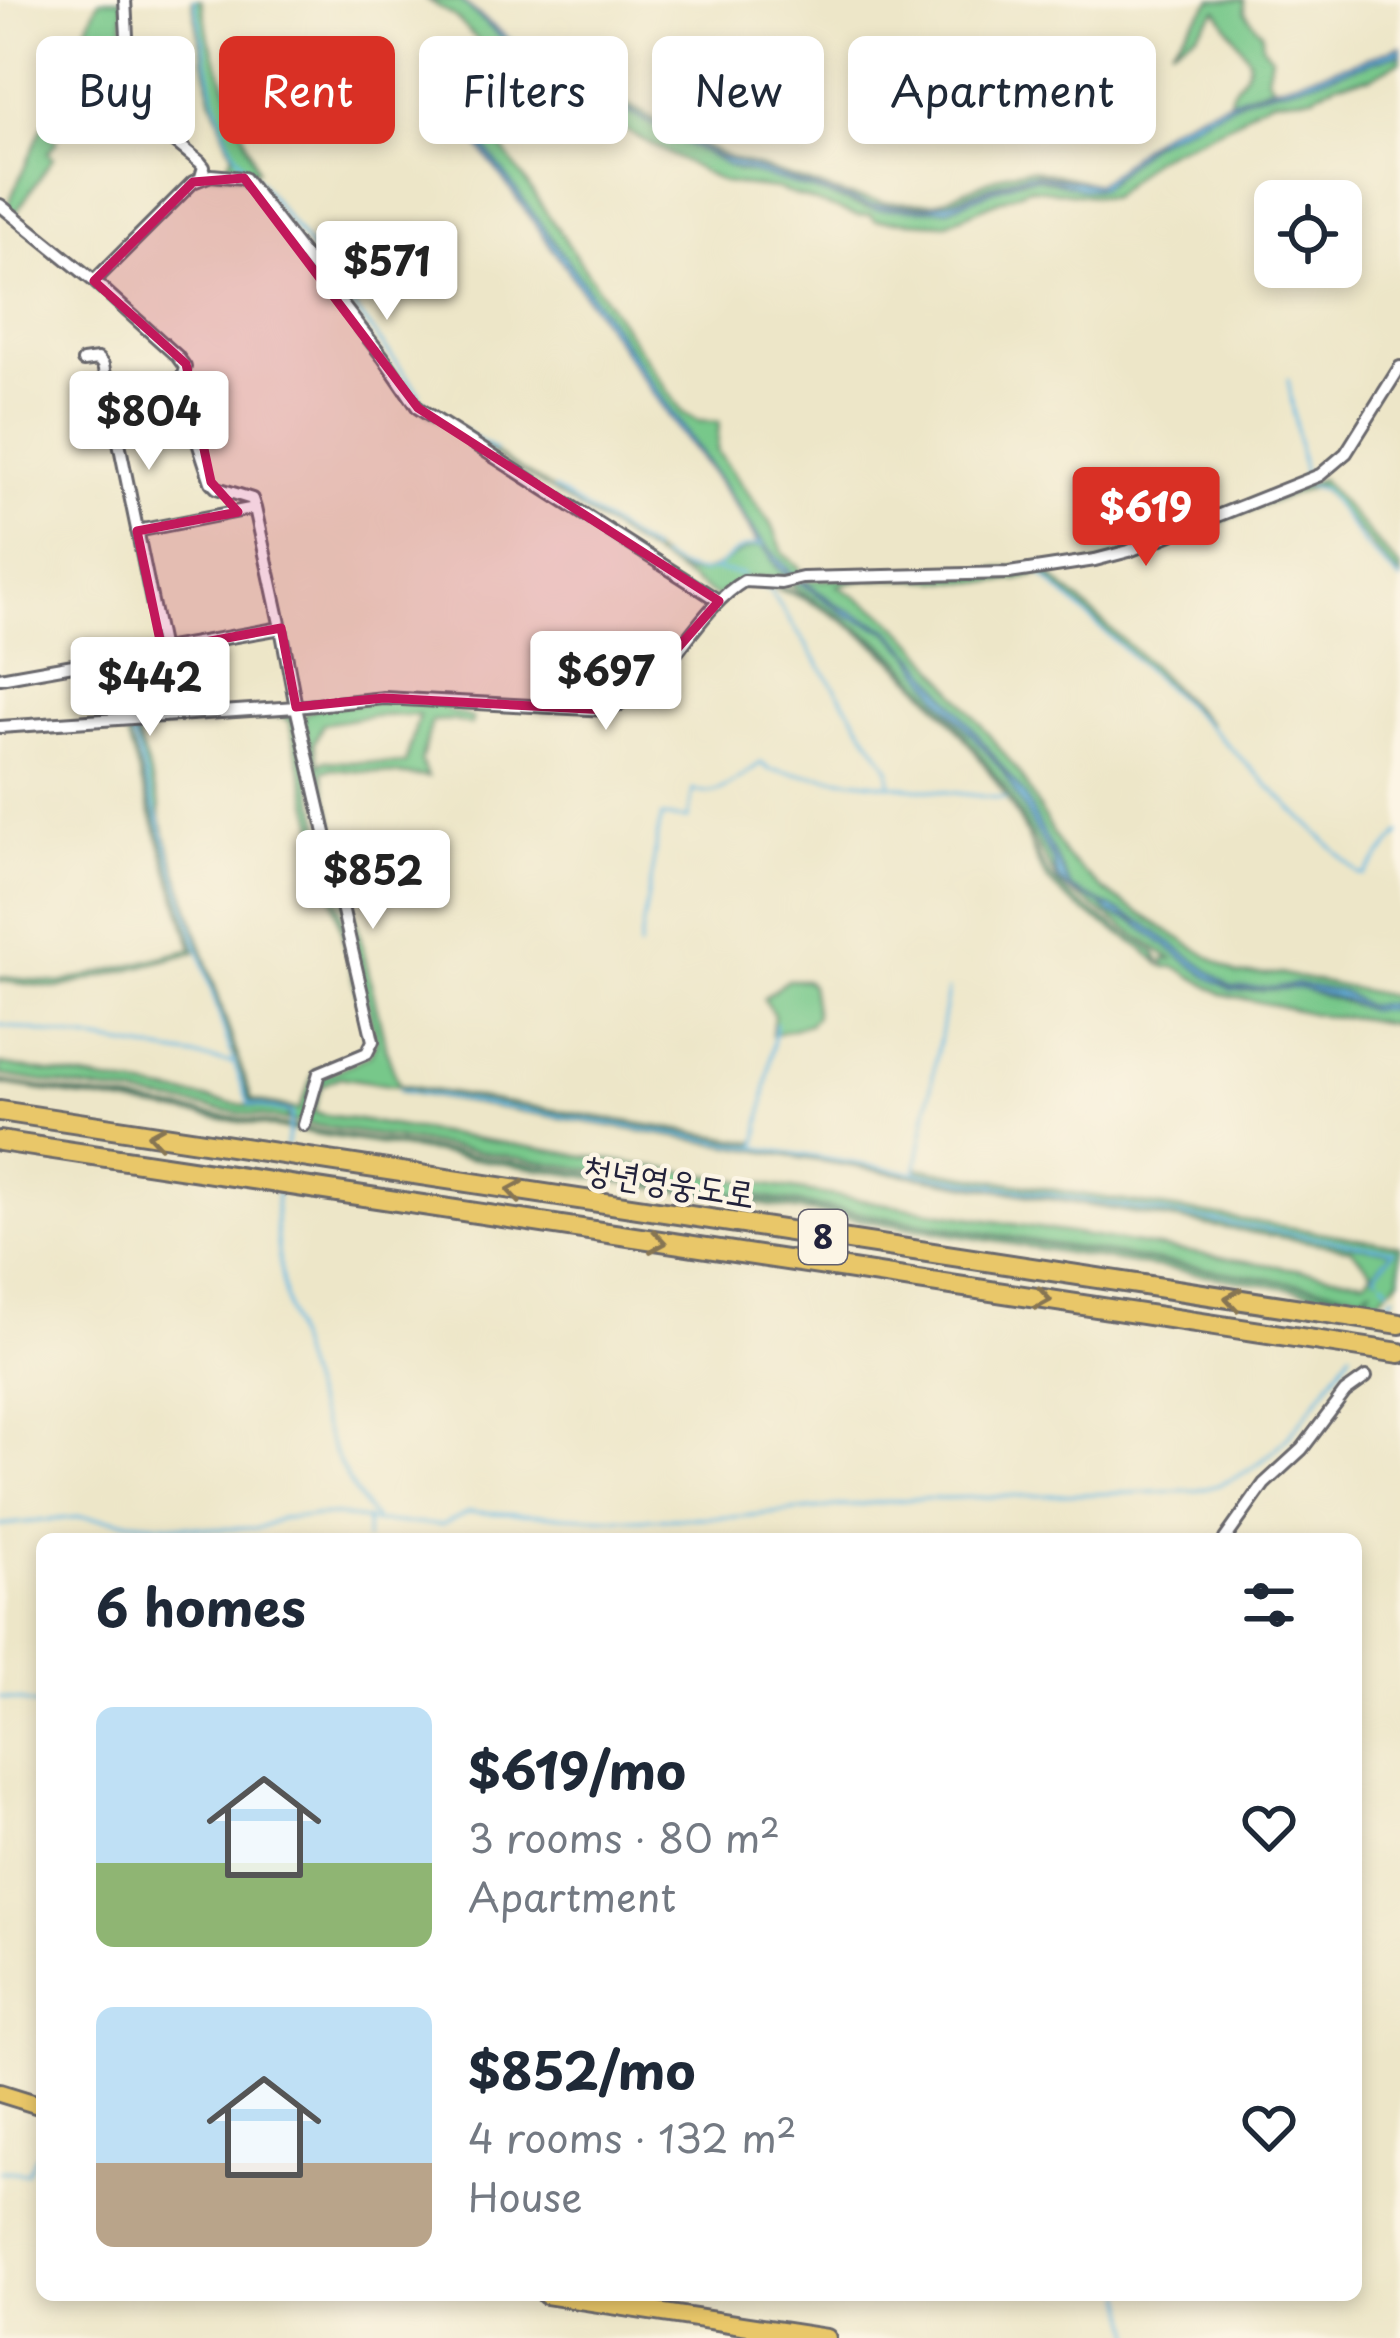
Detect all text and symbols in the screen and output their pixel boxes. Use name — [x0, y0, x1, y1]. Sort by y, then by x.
chip: Buy — [36, 36, 195, 144]
chip: Rent — [219, 36, 395, 144]
chip: Filters — [419, 36, 628, 144]
chip: New — [652, 36, 824, 144]
chip: Apartment — [848, 36, 1156, 144]
map controls — [1254, 180, 1362, 288]
button: locate — [1254, 180, 1362, 288]
pin: $571 — [316, 221, 458, 323]
text: $571 — [343, 230, 431, 289]
pin: $804 — [78, 371, 220, 473]
text: $804 — [97, 380, 201, 439]
pin: $619 — [1075, 467, 1217, 569]
text: $619 — [1100, 476, 1192, 535]
pin: $697 — [535, 631, 677, 733]
pin: $442 — [79, 637, 221, 739]
text: $697 — [557, 640, 655, 699]
text: $442 — [98, 646, 202, 705]
pin: $852 — [302, 830, 444, 932]
text: $852 — [323, 839, 423, 898]
one-way arrow — [146, 1124, 166, 1150]
street label: 청년영웅도로 — [579, 1139, 759, 1219]
one-way arrow — [505, 1179, 525, 1205]
road number: 8 — [799, 1210, 847, 1264]
one-way arrow — [648, 1228, 667, 1254]
one-way arrow — [1033, 1286, 1053, 1311]
one-way arrow — [1223, 1287, 1243, 1312]
text: 6 homes — [96, 1567, 306, 1644]
icon: filters — [1236, 1572, 1302, 1638]
text: $619/mo — [468, 1730, 686, 1807]
icon: home — [192, 1755, 336, 1899]
icon: heart — [1236, 1794, 1302, 1860]
text: 3 rooms · 80 m² — [468, 1807, 780, 1866]
text: Apartment — [468, 1866, 676, 1925]
text: $852/mo — [468, 2030, 695, 2107]
icon: home — [192, 2055, 336, 2199]
icon: heart — [1236, 2094, 1302, 2160]
text: 4 rooms · 132 m² — [468, 2107, 797, 2166]
text: House — [468, 2166, 582, 2225]

